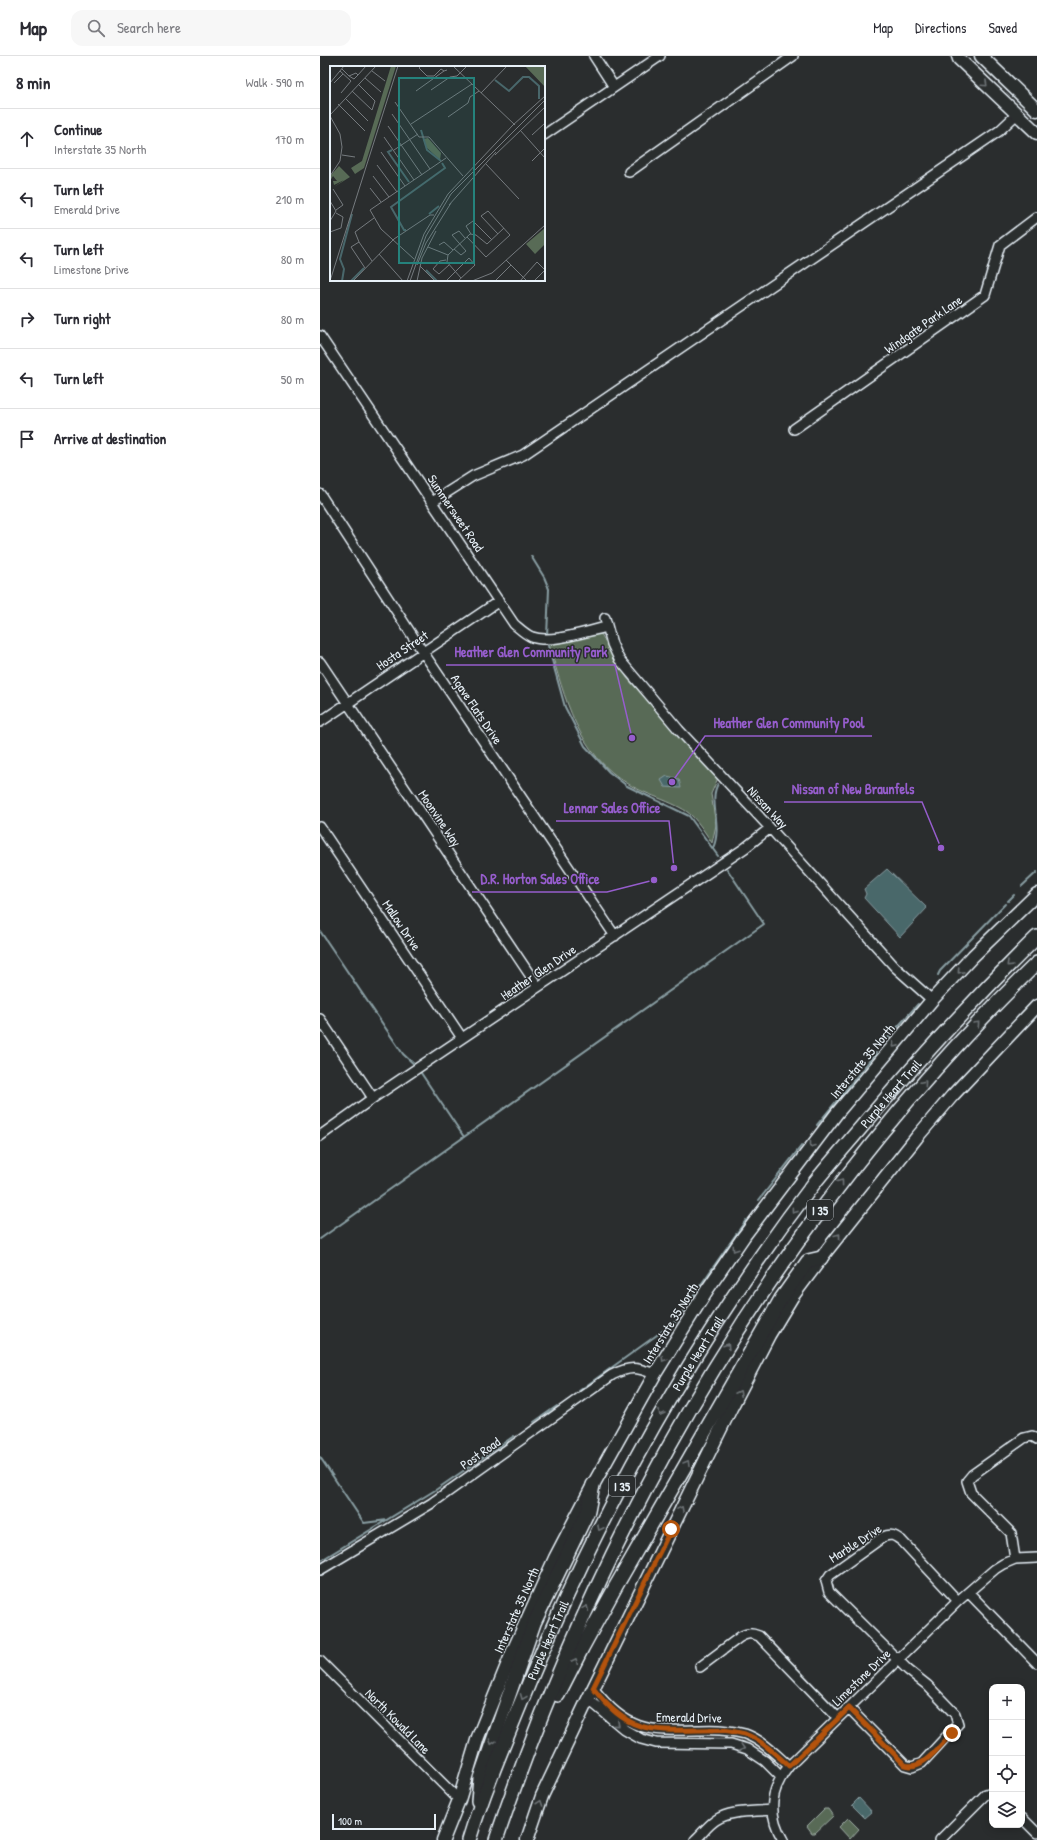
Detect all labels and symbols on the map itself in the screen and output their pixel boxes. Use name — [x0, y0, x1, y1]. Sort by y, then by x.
inset map — [330, 66, 545, 281]
one-way arrow — [980, 79, 988, 87]
street label: Windgate Park Lane — [881, 290, 965, 358]
street label: Summersweet Road — [424, 471, 488, 555]
street label: Hosta Street — [372, 626, 432, 674]
callout: Heather Glen Community Park — [446, 639, 615, 665]
text: Heather Glen Community Park — [455, 642, 608, 663]
street label: Agave Flats Drive — [447, 670, 507, 748]
callout: Heather Glen Community Pool — [705, 710, 872, 736]
text: Heather Glen Community Pool — [713, 713, 865, 734]
callout: Nissan of New Braunfels — [784, 776, 922, 802]
text: Nissan of New Braunfels — [792, 779, 915, 798]
street label: Nissan Way — [744, 782, 793, 833]
street label: Moonvine Way — [414, 786, 466, 850]
callout: Lennar Sales Office — [556, 795, 669, 821]
text: Lennar Sales Office — [564, 798, 661, 817]
callout: D.R. Horton Sales Office — [472, 866, 607, 892]
text: D.R. Horton Sales Office — [481, 869, 600, 888]
street label: Mallow Drive — [379, 896, 425, 954]
street label: Heather Glen Drive — [497, 940, 579, 1004]
one-way arrow — [1006, 959, 1014, 967]
one-way arrow — [957, 966, 964, 974]
street label: Interstate 35 North — [825, 1019, 899, 1102]
one-way arrow — [972, 1021, 980, 1029]
one-way arrow — [892, 1040, 899, 1047]
street label: Purple Heart Trail — [856, 1055, 926, 1131]
one-way arrow — [920, 1080, 927, 1087]
one-way arrow — [809, 1141, 817, 1148]
one-way arrow — [836, 1180, 843, 1187]
road number: I 35 — [807, 1200, 833, 1220]
one-way arrow — [791, 1207, 799, 1214]
one-way arrow — [833, 1234, 840, 1241]
one-way arrow — [733, 1245, 740, 1252]
street label: Interstate 35 North — [638, 1279, 702, 1367]
street label: Purple Heart Trail — [667, 1312, 728, 1394]
one-way arrow — [722, 1343, 730, 1350]
one-way arrow — [662, 1355, 669, 1362]
one-way arrow — [734, 1390, 742, 1397]
one-way arrow — [659, 1409, 666, 1416]
street label: Post Road — [456, 1433, 504, 1473]
one-way arrow — [682, 1460, 689, 1467]
road number: I 35 — [609, 1476, 635, 1496]
one-way arrow — [676, 1506, 683, 1513]
street label: Marble Drive — [825, 1519, 885, 1567]
route start — [662, 1520, 680, 1538]
one-way arrow — [597, 1524, 605, 1531]
street label: Interstate 35 North — [489, 1564, 543, 1656]
street label: Purple Heart Trail — [522, 1597, 573, 1683]
one-way arrow — [582, 1605, 590, 1612]
street label: Limestone Drive — [828, 1644, 894, 1710]
one-way arrow — [570, 1658, 578, 1666]
street label: North Kowald Lane — [361, 1684, 435, 1758]
one-way arrow — [520, 1694, 528, 1701]
street label: Emerald Drive — [656, 1707, 722, 1727]
one-way arrow — [613, 1719, 620, 1726]
route end — [943, 1724, 961, 1742]
one-way arrow — [489, 1738, 497, 1745]
one-way arrow — [738, 1743, 745, 1752]
one-way arrow — [535, 1800, 543, 1807]
scale bar — [332, 1812, 436, 1831]

